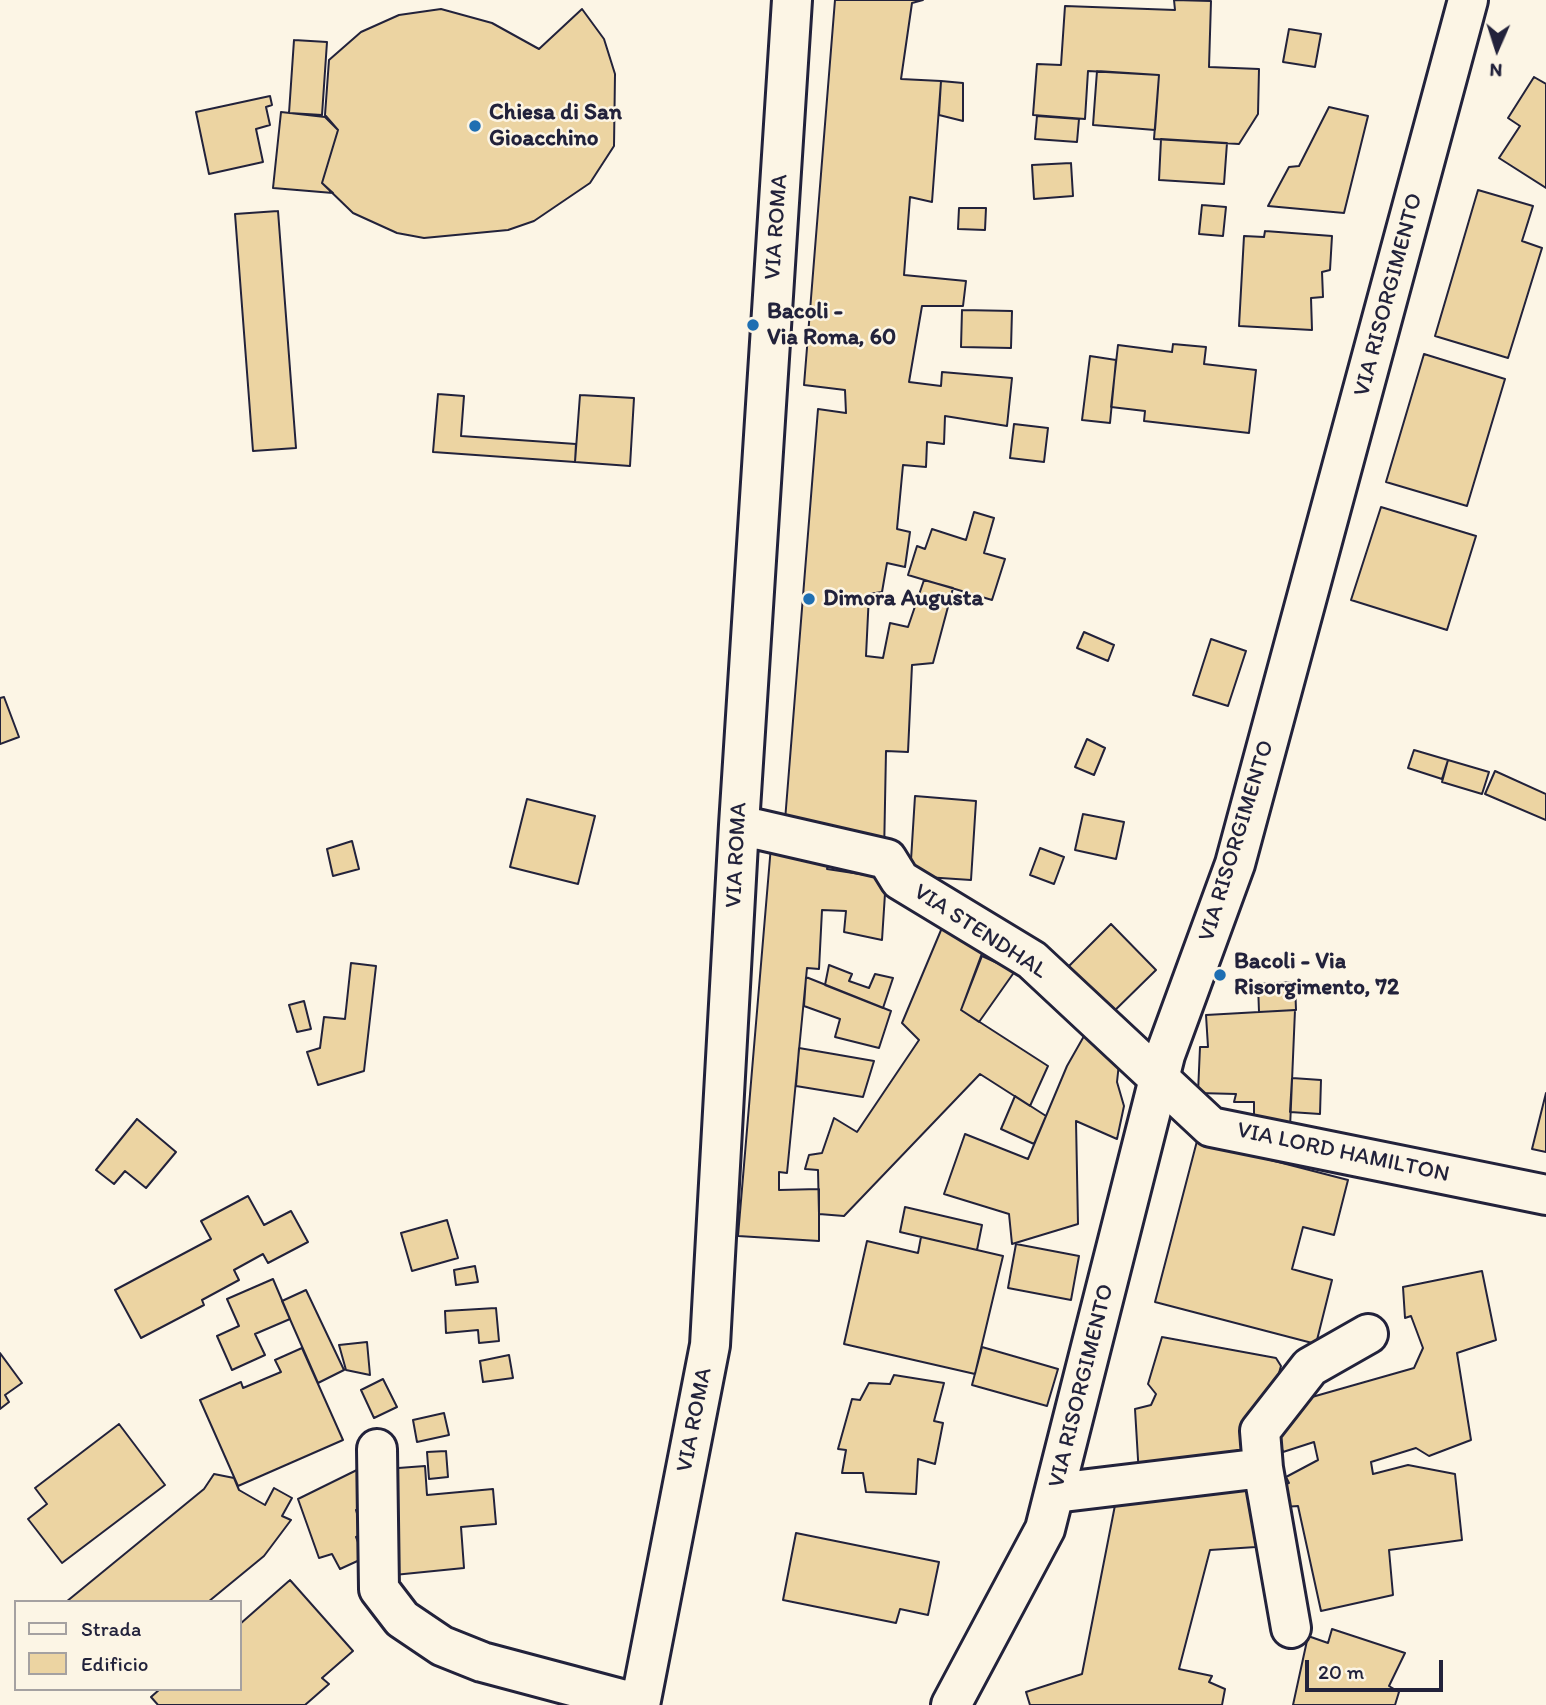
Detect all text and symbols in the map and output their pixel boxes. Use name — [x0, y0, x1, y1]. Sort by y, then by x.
north arrow — [1462, 14, 1532, 84]
text: N — [1489, 59, 1503, 82]
place label: Chiesa di San Gioacchino — [489, 99, 622, 153]
marker: Chiesa di San Gioacchino — [467, 118, 483, 134]
street label: VIA ROMA — [760, 173, 794, 281]
street label: VIA RISORGIMENTO — [1349, 191, 1429, 399]
place label: Bacoli - Via Roma, 60 — [767, 298, 896, 352]
marker: Bacoli - Via Roma, 60 — [745, 317, 761, 333]
place label: Dimora Augusta — [823, 585, 983, 613]
marker: Dimora Augusta — [801, 591, 817, 607]
street label: VIA RISORGIMENTO — [1193, 737, 1281, 945]
street label: VIA ROMA — [720, 801, 754, 909]
street label: VIA STENDHAL — [908, 879, 1052, 985]
place label: Bacoli - Via Risorgimento, 72 — [1234, 948, 1399, 1002]
marker: Bacoli - Via Risorgimento, 72 — [1212, 967, 1228, 983]
street label: VIA LORD HAMILTON — [1234, 1117, 1452, 1189]
street label: VIA RISORGIMENTO — [1043, 1281, 1121, 1491]
street label: VIA ROMA — [671, 1365, 719, 1475]
legend — [14, 1600, 242, 1691]
text: Strada — [81, 1616, 141, 1641]
scale bar — [1308, 1646, 1446, 1690]
text: Edificio — [81, 1651, 149, 1676]
text: 20 m — [1318, 1659, 1364, 1684]

